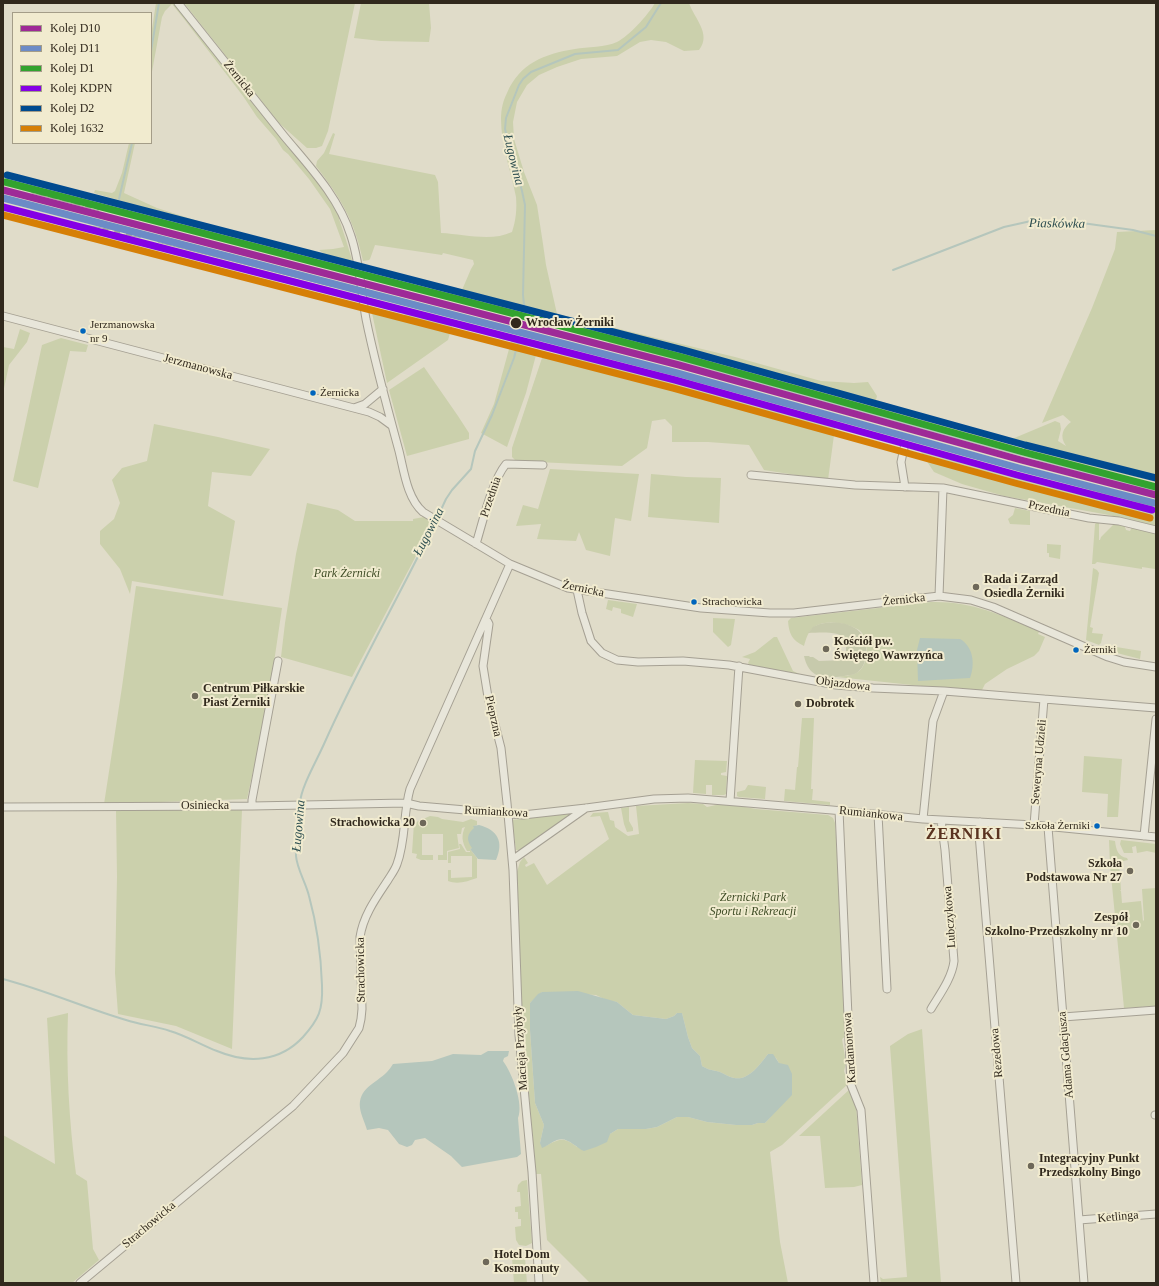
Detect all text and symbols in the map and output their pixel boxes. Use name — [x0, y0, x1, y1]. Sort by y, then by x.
legend — [12, 12, 152, 144]
text: Kolej D10 — [50, 21, 100, 35]
text: Kolej D11 — [50, 41, 100, 55]
street label: Żernicka — [220, 58, 258, 100]
text: Kolej D1 — [50, 61, 94, 75]
text: Kolej KDPN — [50, 81, 112, 95]
text: Kolej D2 — [50, 101, 94, 115]
text: Kolej 1632 — [50, 121, 104, 135]
water label: Ługowina — [499, 133, 527, 187]
water label: Piaskówka — [1029, 216, 1085, 232]
marker: Wrocław Żerniki — [509, 316, 523, 330]
place label: Wrocław Żerniki — [526, 316, 614, 330]
place label: Jerzmanowska nr 9 — [90, 318, 155, 344]
marker: Jerzmanowska nr 9 — [78, 326, 88, 336]
street label: Jerzmanowska — [162, 351, 234, 383]
place label: Żernicka — [320, 386, 359, 400]
marker: Żernicka — [308, 388, 318, 398]
street label: Przednia — [477, 475, 505, 519]
street label: Przednia — [1027, 498, 1071, 520]
water label: Ługowina — [410, 505, 448, 559]
park label: Park Żernicki — [314, 567, 380, 581]
place label: Rada i Zarząd Osiedla Żerniki — [984, 573, 1064, 601]
street label: Żernicka — [561, 578, 605, 600]
marker: Rada i Zarząd Osiedla Żerniki — [971, 582, 981, 592]
street label: Żernicka — [882, 591, 926, 609]
place label: Strachowicka — [702, 595, 762, 609]
marker: Strachowicka — [689, 597, 699, 607]
place label: Kościół pw. Świętego Wawrzyńca — [834, 635, 943, 663]
place label: Żerniki — [1084, 643, 1116, 657]
marker: Kościół pw. Świętego Wawrzyńca — [821, 644, 831, 654]
marker: Żerniki — [1071, 645, 1081, 655]
street label: Objazdowa — [815, 674, 871, 694]
place label: Centrum Piłkarskie Piast Żerniki — [203, 682, 305, 710]
marker: Centrum Piłkarskie Piast Żerniki — [190, 691, 200, 701]
street label: Pieprzna — [481, 694, 505, 738]
place label: Dobrotek — [806, 697, 854, 711]
marker: Dobrotek — [793, 699, 803, 709]
street label: Seweryna Udzieli — [1028, 719, 1050, 805]
street label: Osiniecka — [181, 799, 229, 813]
water label: Ługowina — [289, 799, 309, 853]
street label: Rumiankowa — [464, 803, 528, 821]
street label: Rumiankowa — [838, 803, 904, 825]
place label: Strachowicka 20 — [330, 816, 415, 830]
marker: Strachowicka 20 — [418, 818, 428, 828]
place label: Szkoła Żerniki — [1025, 819, 1090, 833]
marker: Szkoła Żerniki — [1092, 821, 1102, 831]
district label: ŻERNIKI — [926, 825, 1002, 845]
place label: Szkoła Podstawowa Nr 27 — [1026, 857, 1122, 885]
marker: Szkoła Podstawowa Nr 27 — [1125, 866, 1135, 876]
street label: Lubczykowa — [941, 886, 959, 948]
park label: Żernicki Park Sportu i Rekreacji — [710, 891, 796, 919]
place label: Zespół Szkolno-Przedszkolny nr 10 — [985, 911, 1128, 939]
marker: Zespół Szkolno-Przedszkolny nr 10 — [1131, 920, 1141, 930]
street label: Strachowicka — [353, 937, 369, 1003]
street label: Macieja Przybyły — [511, 1005, 531, 1091]
street label: Adama Gdacjusza — [1055, 1011, 1077, 1099]
street label: Kardamonowa — [840, 1012, 860, 1084]
street label: Rezedowa — [988, 1027, 1006, 1079]
place label: Integracyjny Punkt Przedszkolny Bingo — [1039, 1152, 1141, 1180]
marker: Integracyjny Punkt Przedszkolny Bingo — [1026, 1161, 1036, 1171]
street label: Strachowicka — [119, 1198, 179, 1252]
street label: Ketlinga — [1097, 1208, 1139, 1226]
place label: Hotel Dom Kosmonauty — [494, 1248, 559, 1276]
marker: Hotel Dom Kosmonauty — [481, 1257, 491, 1267]

